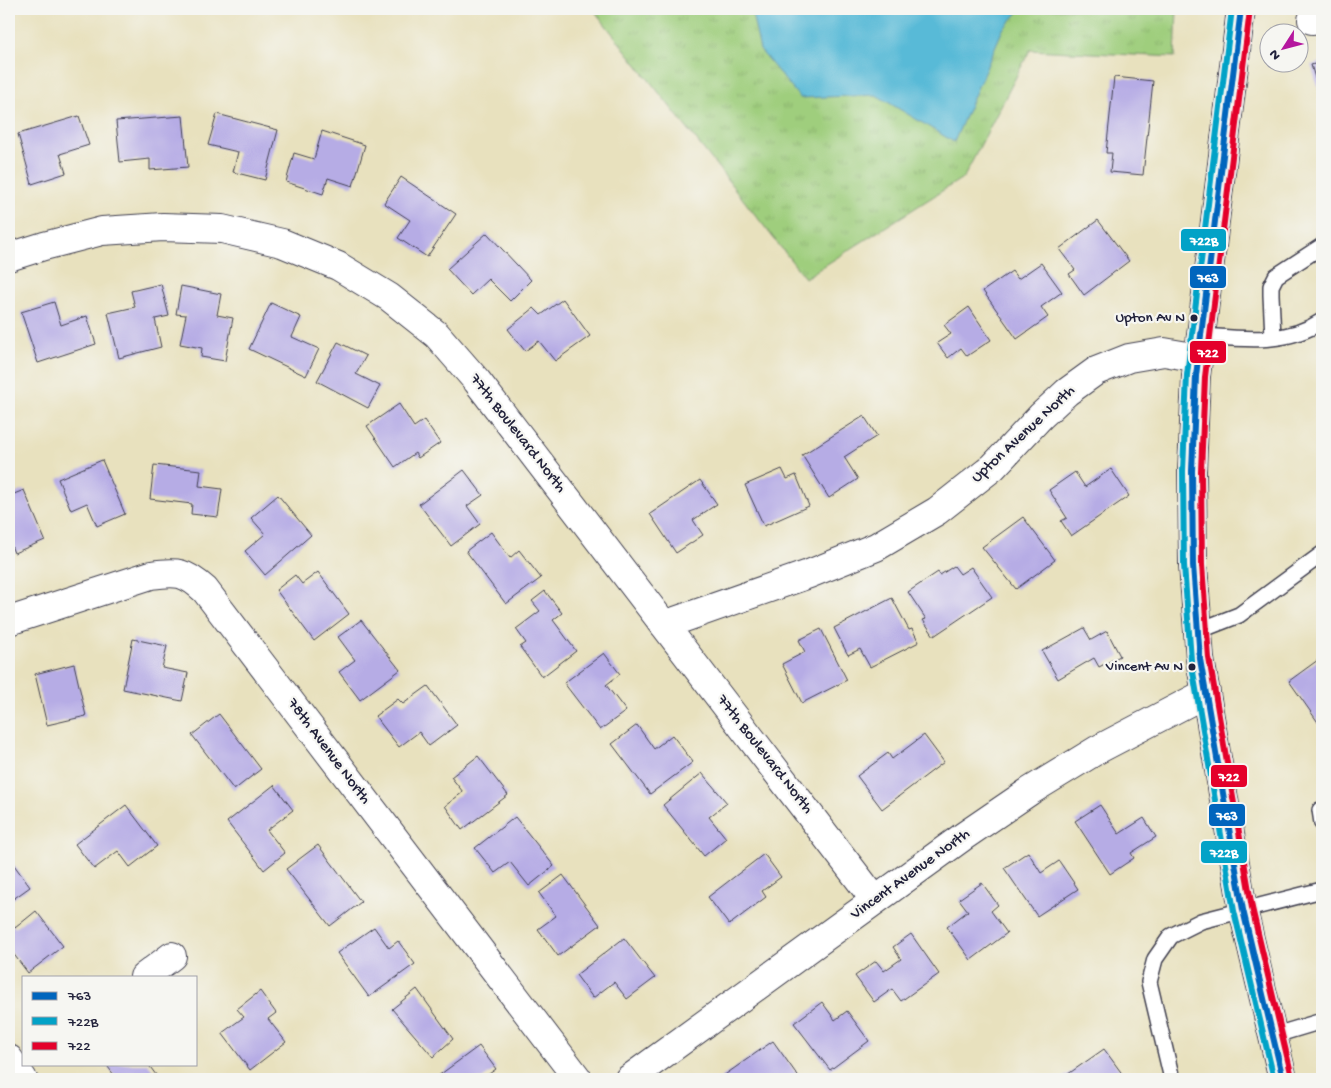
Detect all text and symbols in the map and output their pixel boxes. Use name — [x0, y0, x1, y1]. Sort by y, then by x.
north arrow — [1258, 22, 1308, 72]
text: N — [1266, 45, 1285, 63]
line badge: 722B — [1180, 228, 1227, 252]
text: 722B — [1189, 234, 1219, 251]
line badge: 763 — [1189, 265, 1227, 289]
text: 763 — [1196, 271, 1219, 288]
place label: Upton Av N — [1116, 309, 1185, 327]
marker: Upton Av N — [1189, 313, 1199, 323]
line badge: 722 — [1189, 340, 1227, 364]
text: 722 — [1196, 346, 1219, 363]
street label: 77th Boulevard North — [464, 370, 570, 498]
street label: Upton Avenue North — [968, 382, 1080, 488]
place label: Vincent Av N — [1105, 658, 1183, 676]
marker: Vincent Av N — [1187, 662, 1197, 672]
street label: 77th Boulevard North — [711, 691, 817, 819]
street label: 78th Avenue North — [281, 695, 374, 809]
line badge: 722 — [1210, 764, 1248, 788]
text: 722 — [1217, 770, 1240, 787]
line badge: 763 — [1208, 803, 1246, 827]
text: 763 — [1215, 809, 1238, 826]
street label: Vincent Avenue North — [847, 825, 975, 925]
line badge: 722B — [1200, 840, 1248, 864]
text: 722B — [1209, 846, 1239, 863]
legend — [22, 976, 198, 1066]
text: 763 — [67, 988, 91, 1006]
text: 722B — [67, 1014, 99, 1032]
text: 722 — [67, 1038, 91, 1056]

